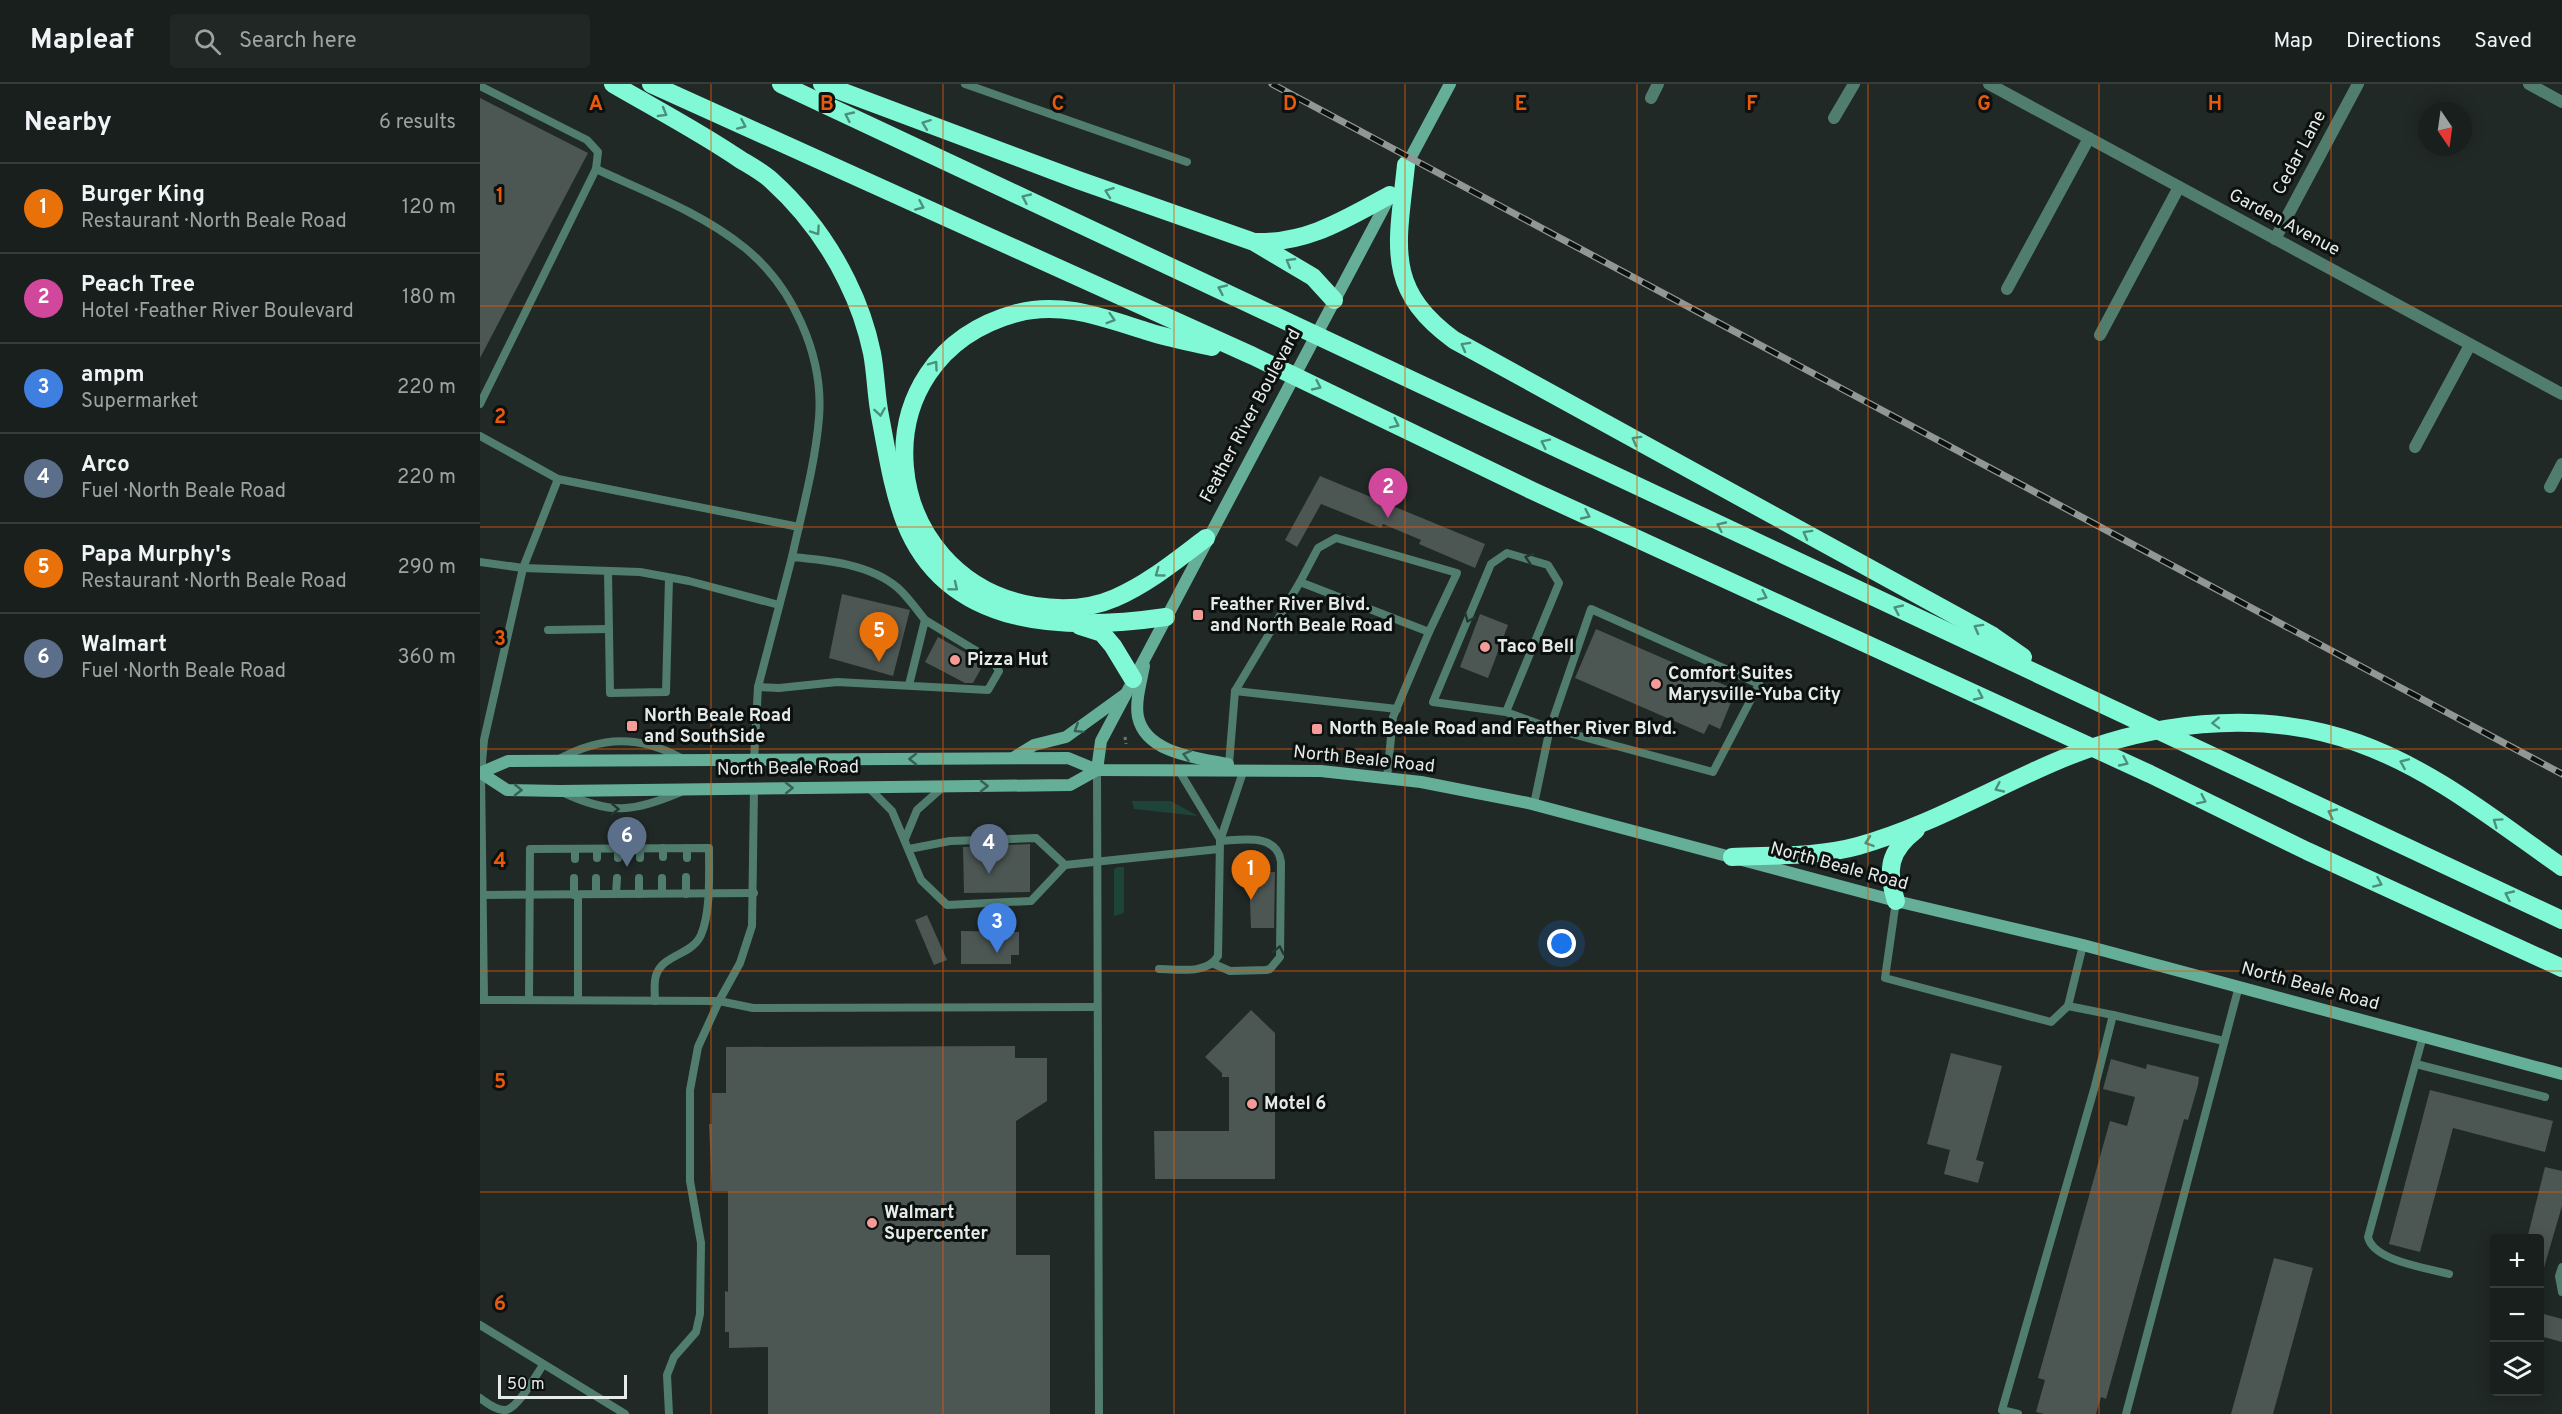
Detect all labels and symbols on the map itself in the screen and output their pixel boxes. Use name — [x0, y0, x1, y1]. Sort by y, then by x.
text: A — [589, 92, 603, 118]
text: B — [820, 92, 834, 118]
text: C — [1052, 92, 1064, 118]
text: D — [1283, 92, 1297, 118]
text: E — [1515, 92, 1527, 118]
text: F — [1746, 92, 1758, 118]
text: G — [1977, 92, 1991, 118]
text: H — [2208, 92, 2222, 118]
north arrow — [2418, 102, 2472, 156]
one-way arrow — [657, 106, 668, 117]
street label: Cedar Lane — [2268, 107, 2332, 199]
one-way arrow — [845, 111, 856, 123]
one-way arrow — [736, 118, 747, 130]
one-way arrow — [921, 119, 932, 131]
text: 1 — [496, 184, 504, 210]
street label: Garden Avenue — [2225, 184, 2343, 262]
one-way arrow — [1104, 186, 1115, 199]
one-way arrow — [1022, 193, 1033, 205]
one-way arrow — [913, 198, 924, 210]
one-way arrow — [808, 225, 819, 236]
one-way arrow — [1286, 258, 1296, 270]
one-way arrow — [1218, 285, 1229, 297]
one-way arrow — [1105, 312, 1116, 324]
street label: Feather River Boulevard — [1195, 325, 1307, 507]
one-way arrow — [1461, 342, 1472, 353]
one-way arrow — [927, 360, 938, 371]
one-way arrow — [1310, 379, 1321, 391]
text: 2 — [494, 405, 506, 431]
one-way arrow — [873, 407, 886, 417]
one-way arrow — [1389, 416, 1400, 428]
one-way arrow — [1632, 436, 1642, 447]
one-way arrow — [1540, 439, 1551, 451]
pin: 2 — [1368, 468, 1408, 518]
one-way arrow — [1580, 508, 1591, 520]
one-way arrow — [1716, 522, 1727, 534]
one-way arrow — [1803, 530, 1813, 541]
one-way arrow — [1524, 553, 1535, 565]
one-way arrow — [1155, 565, 1166, 576]
one-way arrow — [947, 580, 958, 591]
one-way arrow — [1757, 589, 1768, 601]
place label: Feather River Blvd. and North Beale Road — [1210, 594, 1393, 638]
one-way arrow — [1893, 604, 1904, 616]
marker: Feather River Blvd. and North Beale Road — [1191, 608, 1205, 622]
one-way arrow — [1464, 611, 1476, 622]
pin: 5 — [860, 612, 898, 662]
one-way arrow — [1974, 624, 1984, 635]
text: 3 — [494, 627, 506, 653]
place label: Taco Bell — [1497, 636, 1574, 659]
marker: Taco Bell — [1478, 640, 1492, 654]
place label: Pizza Hut — [967, 649, 1048, 672]
marker: Pizza Hut — [948, 653, 962, 667]
place label: Comfort Suites Marysville-Yuba City — [1668, 663, 1841, 707]
marker: Comfort Suites Marysville-Yuba City — [1649, 677, 1663, 691]
one-way arrow — [1972, 688, 1983, 700]
place label: North Beale Road and SouthSide — [644, 705, 791, 749]
one-way arrow — [2211, 717, 2220, 730]
place label: North Beale Road and Feather River Blvd. — [1329, 718, 1676, 741]
marker: North Beale Road and SouthSide — [625, 719, 639, 733]
one-way arrow — [1074, 722, 1085, 733]
marker: North Beale Road and Feather River Blvd. — [1310, 722, 1324, 736]
street label: North Beale Road — [1292, 741, 1436, 779]
one-way arrow — [1182, 749, 1192, 762]
one-way arrow — [908, 753, 917, 765]
one-way arrow — [2118, 755, 2129, 767]
street label: North Beale Road — [717, 756, 859, 782]
one-way arrow — [2400, 758, 2411, 770]
one-way arrow — [980, 780, 989, 792]
one-way arrow — [1994, 781, 2005, 793]
one-way arrow — [785, 782, 794, 794]
one-way arrow — [514, 784, 523, 796]
one-way arrow — [2196, 792, 2207, 804]
one-way arrow — [610, 803, 619, 815]
one-way arrow — [2328, 808, 2339, 820]
pin: 6 — [608, 818, 646, 867]
one-way arrow — [2493, 818, 2504, 829]
pin: 4 — [970, 824, 1008, 874]
one-way arrow — [1864, 835, 1875, 847]
street label: North Beale Road — [1767, 837, 1911, 897]
text: 4 — [494, 849, 506, 875]
pin: 1 — [1232, 850, 1270, 900]
one-way arrow — [2372, 876, 2383, 888]
one-way arrow — [2504, 890, 2515, 902]
pin: 3 — [978, 904, 1016, 953]
your location — [1547, 929, 1576, 958]
one-way arrow — [1272, 945, 1285, 955]
street label: North Beale Road — [2238, 957, 2382, 1017]
text: 5 — [494, 1070, 506, 1096]
place label: Motel 6 — [1264, 1093, 1326, 1116]
marker: Motel 6 — [1245, 1097, 1259, 1111]
place label: Walmart Supercenter — [884, 1202, 989, 1246]
marker: Walmart Supercenter — [865, 1216, 879, 1230]
text: 6 — [494, 1292, 506, 1318]
scale bar — [498, 1372, 627, 1400]

